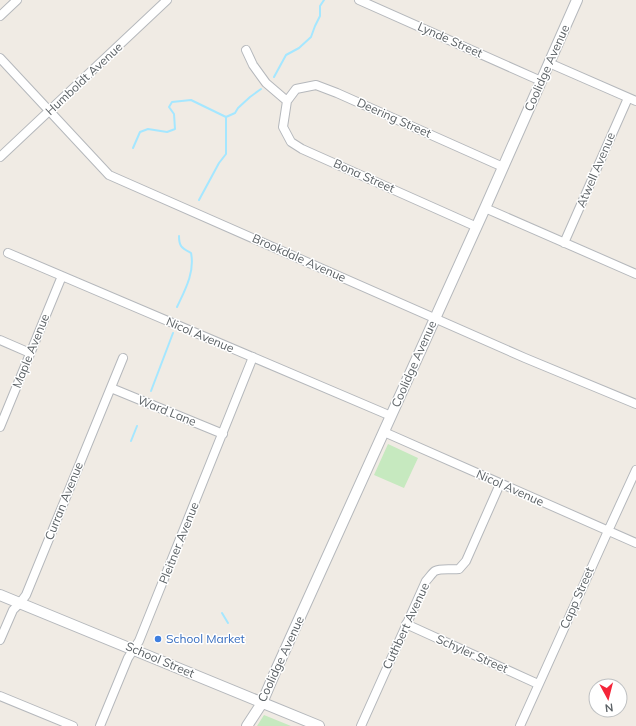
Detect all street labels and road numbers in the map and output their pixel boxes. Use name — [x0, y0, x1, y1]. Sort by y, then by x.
street label: Lynde Street — [415, 19, 485, 61]
street label: Coolidge Avenue — [521, 22, 572, 113]
street label: Humboldt Avenue — [42, 39, 125, 118]
street label: Deering Street — [355, 94, 434, 141]
street label: Atwell Avenue — [573, 130, 618, 210]
street label: Bona Street — [331, 155, 397, 196]
street label: Brookdale Avenue — [250, 230, 348, 285]
street label: Maple Avenue — [9, 311, 52, 390]
street label: Nicol Avenue — [164, 314, 236, 356]
street label: Coolidge Avenue — [388, 318, 439, 409]
street label: Ward Lane — [136, 392, 199, 429]
street label: Curran Avenue — [41, 460, 86, 542]
street label: Nicol Avenue — [474, 466, 546, 509]
street label: Pleitner Avenue — [155, 500, 202, 586]
street label: Capp Street — [556, 565, 597, 631]
street label: Cuthbert Avenue — [379, 580, 432, 671]
street label: Coolidge Avenue — [254, 613, 307, 704]
street label: Schyler Street — [434, 631, 510, 676]
street label: School Street — [124, 638, 197, 681]

